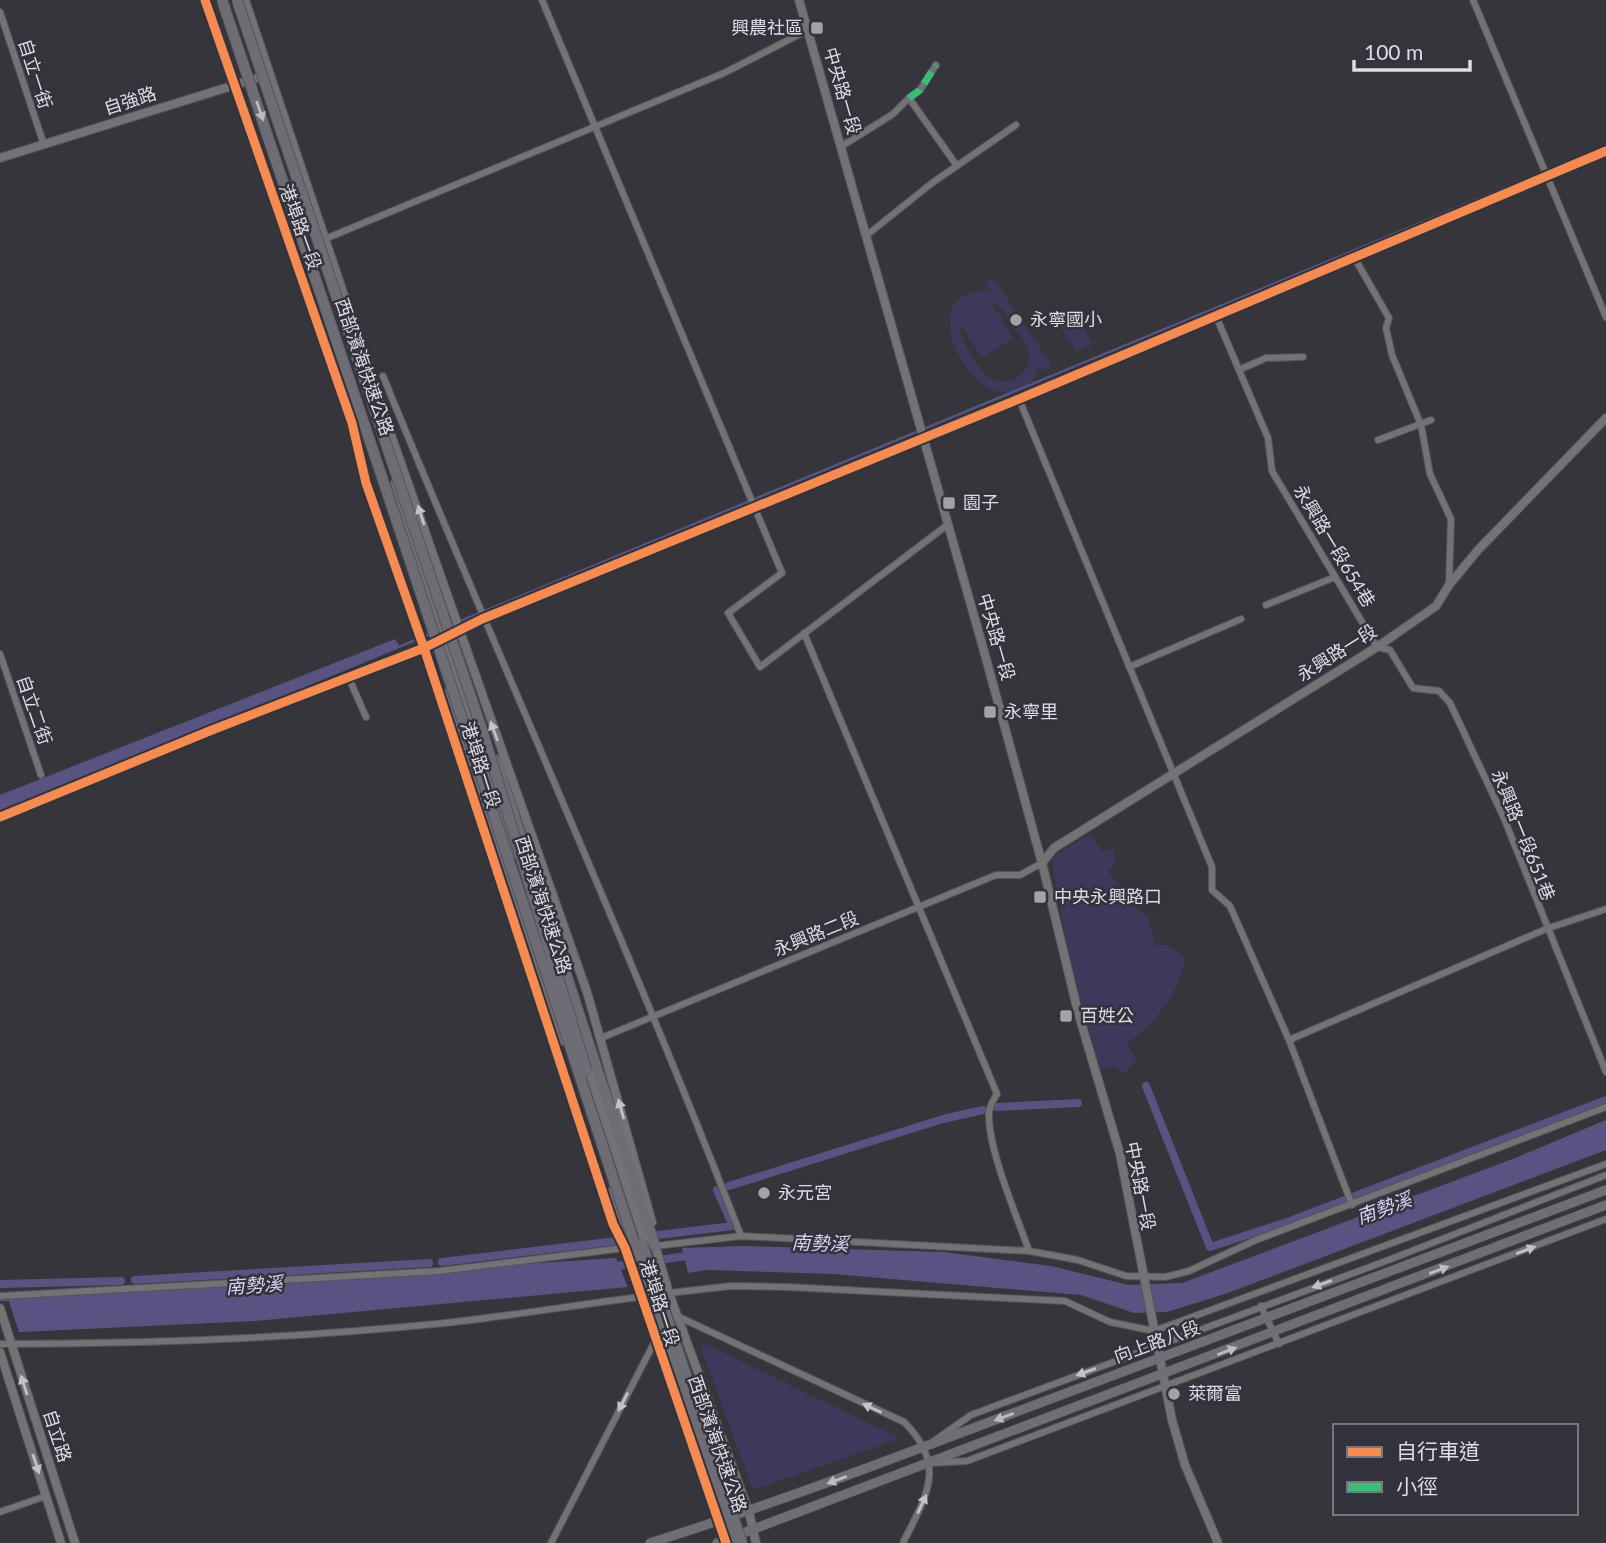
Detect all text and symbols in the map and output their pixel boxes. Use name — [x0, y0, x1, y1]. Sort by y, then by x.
place label: 興農社區 — [731, 16, 803, 38]
marker: 興農社區 — [809, 20, 825, 36]
scale bar — [1354, 28, 1470, 72]
street label: 自立一街 — [14, 36, 58, 111]
text: 100 m — [1364, 39, 1423, 64]
street label: 中央路一段 — [820, 44, 866, 137]
street label: 自強路 — [101, 81, 159, 119]
one-way arrow — [255, 101, 266, 122]
street label: 港埠路一段 — [275, 181, 327, 273]
street label: 西部濱海快速公路 — [331, 295, 399, 438]
place label: 永寧國小 — [1030, 308, 1102, 330]
marker: 永寧國小 — [1008, 312, 1024, 328]
street label: 永興路一段654巷 — [1290, 480, 1380, 611]
place label: 園子 — [963, 491, 999, 513]
marker: 園子 — [941, 495, 957, 511]
one-way arrow — [415, 505, 426, 526]
street label: 中央路一段 — [974, 590, 1020, 683]
street label: 永興路一段 — [1292, 619, 1380, 685]
street label: 自立二街 — [13, 672, 57, 747]
place label: 永寧里 — [1004, 700, 1058, 722]
marker: 永寧里 — [982, 704, 998, 720]
street label: 港埠路一段 — [457, 718, 505, 811]
one-way arrow — [489, 720, 500, 741]
street label: 永興路一段651巷 — [1488, 766, 1560, 903]
street label: 西部濱海快速公路 — [511, 833, 577, 977]
place label: 中央永興路口 — [1054, 885, 1162, 907]
marker: 中央永興路口 — [1032, 889, 1048, 905]
street label: 永興路二段 — [770, 906, 861, 960]
place label: 百姓公 — [1080, 1004, 1134, 1026]
marker: 百姓公 — [1058, 1008, 1074, 1024]
one-way arrow — [616, 1098, 626, 1119]
street label: 中央路一段 — [1122, 1140, 1160, 1232]
place label: 永元宮 — [778, 1181, 832, 1203]
marker: 永元宮 — [756, 1185, 772, 1201]
water label: 南勢溪 — [1353, 1186, 1417, 1228]
water label: 南勢溪 — [791, 1230, 852, 1255]
one-way arrow — [1516, 1244, 1537, 1255]
street label: 港埠路一段 — [636, 1256, 684, 1349]
one-way arrow — [1429, 1264, 1450, 1275]
water label: 南勢溪 — [225, 1271, 286, 1298]
one-way arrow — [1312, 1279, 1333, 1290]
street label: 向上路八段 — [1111, 1315, 1203, 1367]
one-way arrow — [1216, 1345, 1237, 1356]
one-way arrow — [1076, 1367, 1097, 1378]
street label: 西部濱海快速公路 — [684, 1372, 752, 1515]
one-way arrow — [18, 1374, 29, 1395]
place label: 萊爾富 — [1188, 1382, 1242, 1404]
marker: 萊爾富 — [1166, 1386, 1182, 1402]
one-way arrow — [618, 1392, 629, 1412]
one-way arrow — [862, 1402, 882, 1414]
street label: 自立路 — [39, 1407, 77, 1465]
one-way arrow — [993, 1411, 1014, 1422]
legend — [1333, 1424, 1578, 1515]
text: 自行車道 — [1396, 1438, 1480, 1463]
one-way arrow — [31, 1453, 41, 1474]
text: 小徑 — [1396, 1473, 1438, 1498]
one-way arrow — [827, 1475, 848, 1486]
one-way arrow — [916, 1494, 927, 1514]

